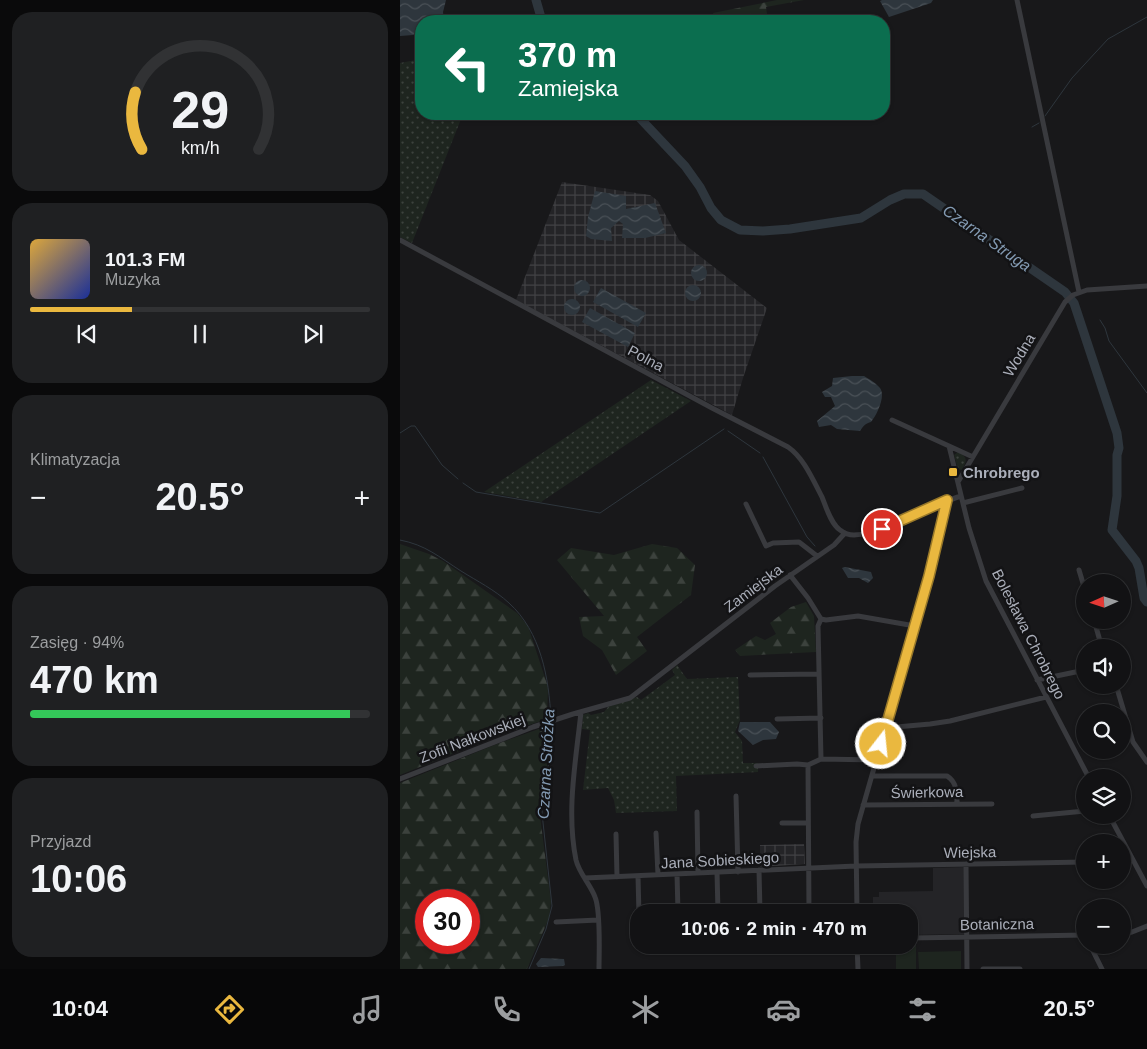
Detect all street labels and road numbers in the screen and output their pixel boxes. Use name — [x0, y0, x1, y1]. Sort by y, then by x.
street label: Wodna — [1000, 330, 1039, 380]
street label: Polna — [625, 341, 668, 375]
street label: Zamiejska — [721, 560, 786, 615]
street label: Bolesława Chrobrego — [989, 566, 1069, 702]
street label: Zofii Nałkowskiej — [417, 710, 527, 766]
street label: Świerkowa — [891, 783, 964, 801]
street label: Wiejska — [944, 843, 997, 861]
street label: Jana Sobieskiego — [660, 848, 780, 872]
street label: Botaniczna — [960, 915, 1035, 933]

